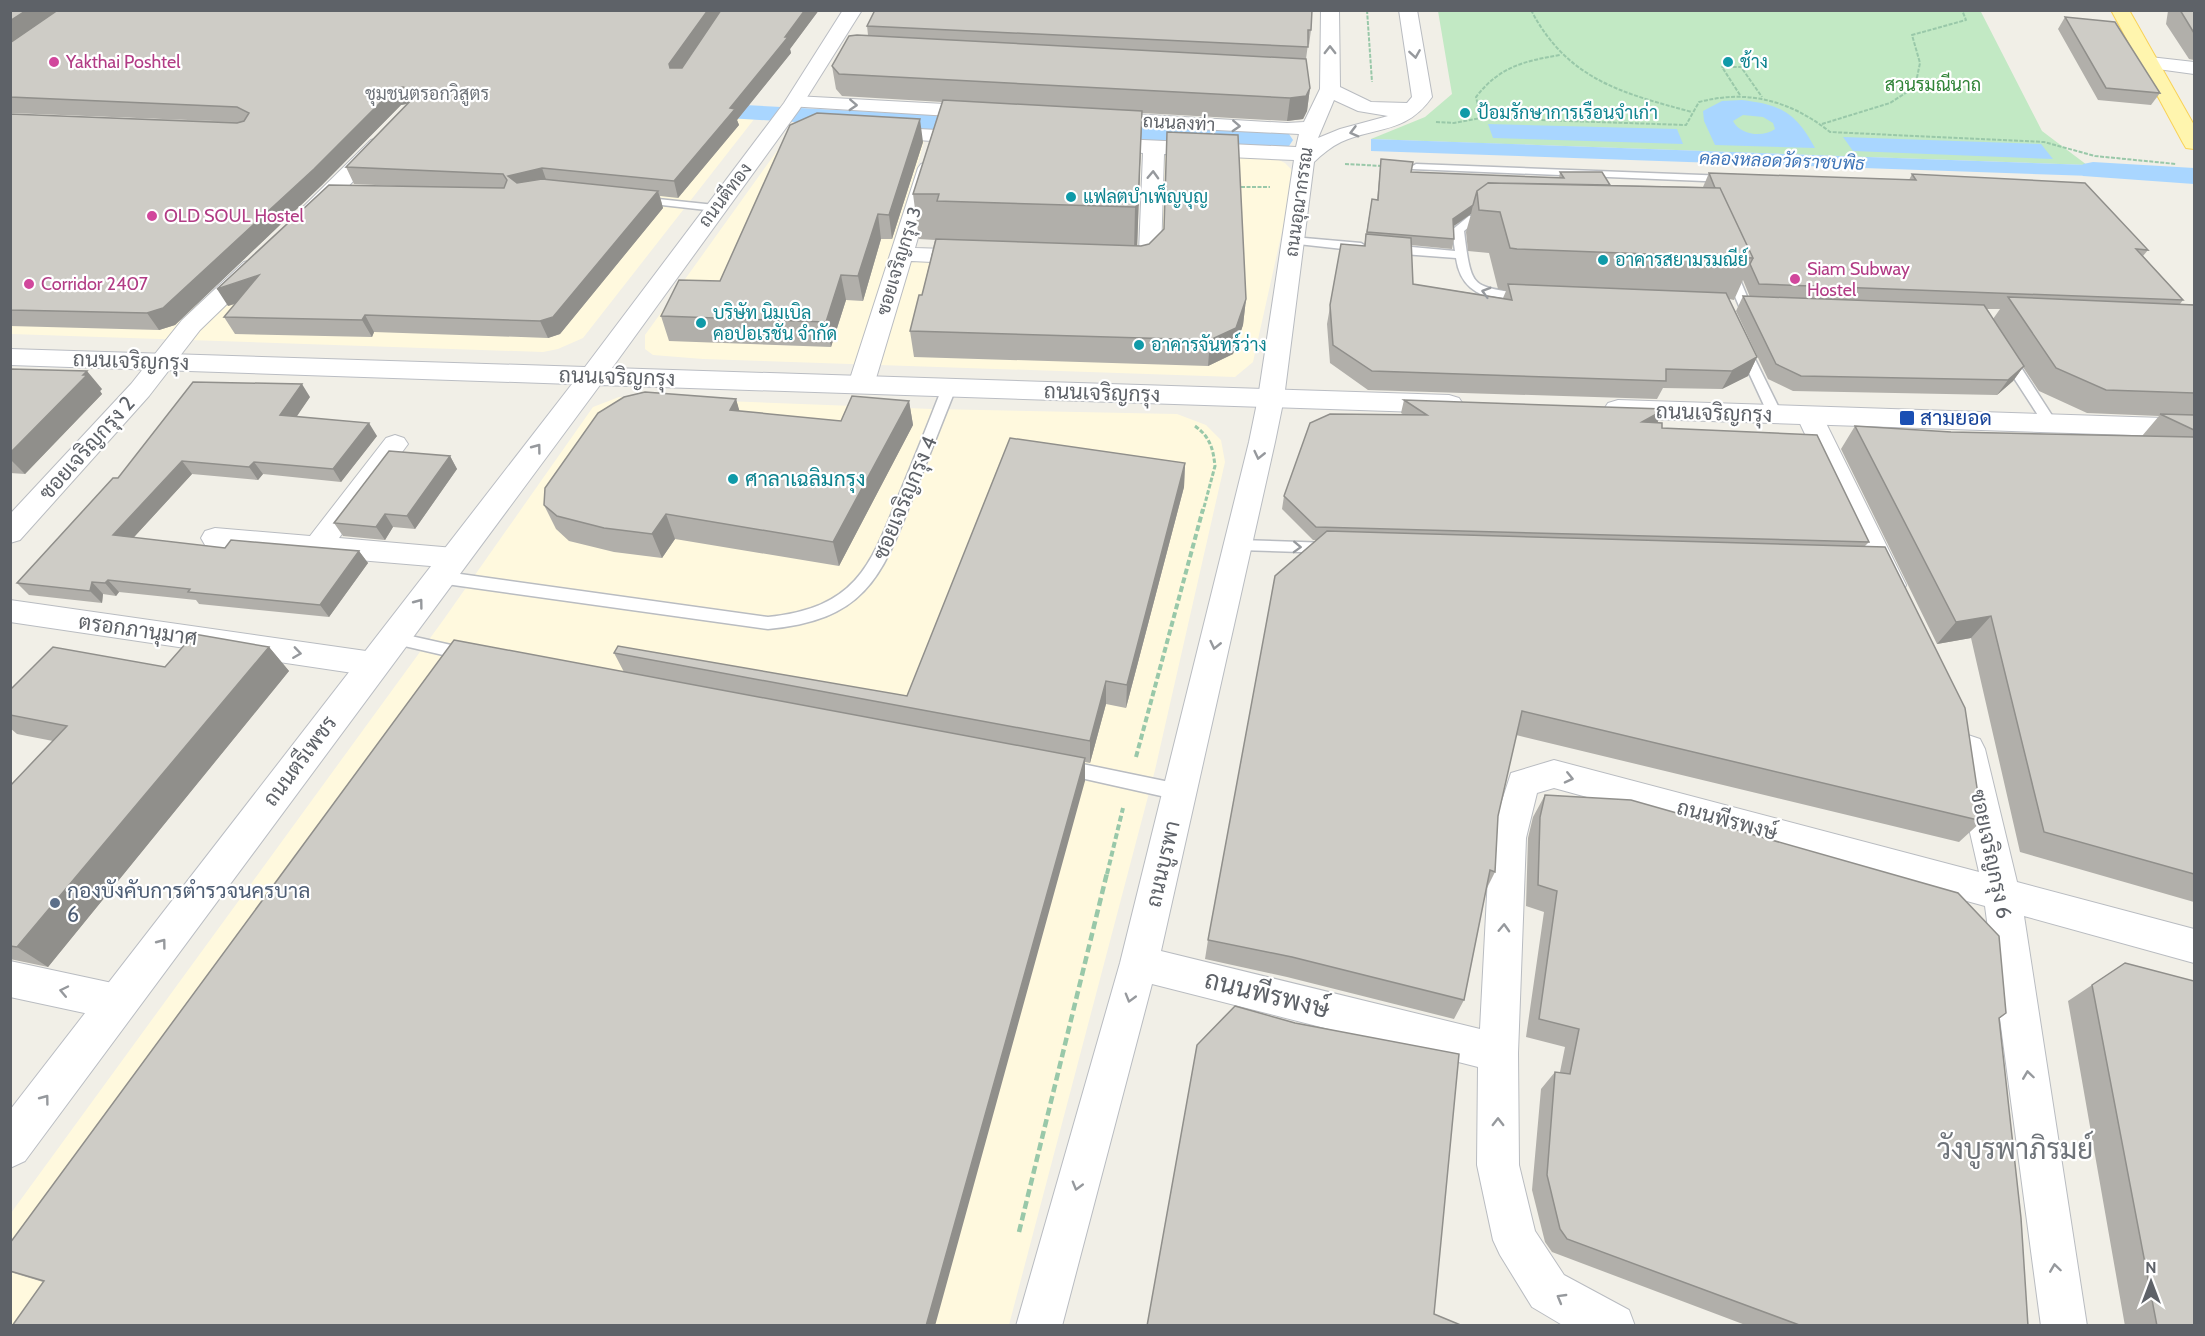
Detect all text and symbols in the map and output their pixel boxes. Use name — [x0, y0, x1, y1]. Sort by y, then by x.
one-way arrow — [1324, 45, 1336, 54]
one-way arrow — [1408, 49, 1421, 59]
place label: ช้าง — [1740, 50, 1768, 73]
place label: Yakthai Poshtel — [65, 51, 181, 73]
marker: Yakthai Poshtel — [47, 55, 61, 69]
marker: ช้าง — [1721, 55, 1735, 69]
park label: สวนรมณีนาถ — [1885, 72, 1981, 96]
district label: ชุมชนตรอกวิสูตร — [365, 83, 489, 107]
one-way arrow — [849, 99, 858, 112]
place label: ป้อมรักษาการเรือนจำเก่า — [1477, 101, 1658, 124]
marker: ป้อมรักษาการเรือนจำเก่า — [1458, 106, 1472, 120]
street label: ถนนลงท่า — [1142, 109, 1216, 136]
one-way arrow — [1232, 119, 1241, 132]
one-way arrow — [1349, 125, 1360, 137]
street label: ถนนอุณากรรณ — [1280, 146, 1319, 258]
water label: คลองหลอดวัดราชบพิธ — [1699, 147, 1866, 175]
street label: ถนนตีทอง — [692, 157, 756, 232]
one-way arrow — [1146, 170, 1159, 179]
place label: แฟลตบำเพ็ญบุญ — [1083, 183, 1208, 209]
marker: แฟลตบำเพ็ญบุญ — [1064, 190, 1078, 204]
street label: ซอยเจริญกรุง 3 — [872, 204, 927, 318]
place label: OLD SOUL Hostel — [164, 205, 305, 227]
marker: OLD SOUL Hostel — [145, 209, 159, 223]
place label: อาคารสยามรมณีย์ — [1615, 247, 1748, 271]
marker: อาคารสยามรมณีย์ — [1596, 253, 1610, 267]
place label: Siam Subway Hostel — [1807, 258, 1910, 301]
marker: Siam Subway Hostel — [1788, 272, 1802, 286]
place label: Corridor 2407 — [41, 273, 148, 295]
marker: Corridor 2407 — [22, 277, 36, 291]
one-way arrow — [1481, 287, 1492, 299]
place label: บริษัท นิมเบิล คอปอเรชัน จำกัด — [713, 302, 837, 345]
marker: บริษัท นิมเบิล คอปอเรชัน จำกัด — [694, 316, 708, 330]
place label: อาคารจันทร์ว่าง — [1151, 332, 1267, 356]
marker: อาคารจันทร์ว่าง — [1132, 338, 1146, 352]
street label: ถนนเจริญกรุง — [72, 346, 190, 377]
street label: ถนนเจริญกรุง — [558, 362, 676, 393]
street label: ถนนเจริญกรุง — [1043, 378, 1161, 409]
street label: ซอยเจริญกรุง 2 — [34, 391, 141, 506]
street label: ถนนเจริญกรุง — [1655, 398, 1773, 429]
place label: สามยอด — [1920, 405, 1992, 430]
marker: สามยอด — [1898, 409, 1916, 427]
street label: ซอยเจริญกรุง 4 — [867, 432, 944, 564]
one-way arrow — [530, 444, 541, 455]
one-way arrow — [1253, 450, 1266, 460]
place label: ศาลาเฉลิมกรุง — [745, 466, 866, 493]
marker: ศาลาเฉลิมกรุง — [726, 472, 740, 486]
one-way arrow — [1293, 541, 1302, 553]
one-way arrow — [412, 599, 423, 610]
street label: ตรอกภานุมาศ — [77, 609, 199, 652]
one-way arrow — [1209, 640, 1222, 650]
one-way arrow — [292, 646, 301, 658]
street label: ถนนตรีเพชร — [258, 711, 342, 811]
one-way arrow — [1564, 771, 1574, 784]
street label: ซอยเจริญกรุง 6 — [1964, 787, 2017, 921]
street label: ถนนพีรพงษ์ — [1674, 793, 1781, 845]
street label: ถนนบูรพา — [1140, 818, 1188, 910]
place label: กองบังคับการตำรวจนครบาล 6 — [67, 878, 310, 927]
marker: กองบังคับการตำรวจนครบาล 6 — [48, 896, 62, 910]
one-way arrow — [1497, 923, 1510, 932]
one-way arrow — [155, 939, 166, 950]
street label: ถนนพีรพงษ์ — [1201, 962, 1333, 1025]
one-way arrow — [59, 985, 69, 998]
one-way arrow — [1124, 993, 1137, 1003]
one-way arrow — [2022, 1070, 2034, 1079]
one-way arrow — [38, 1095, 49, 1106]
one-way arrow — [1492, 1118, 1504, 1127]
district label: วังบูรพาภิรมย์ — [1937, 1130, 2093, 1169]
one-way arrow — [1072, 1181, 1085, 1191]
north arrow — [2121, 1252, 2181, 1312]
text: N — [2145, 1258, 2157, 1277]
one-way arrow — [2050, 1263, 2062, 1272]
one-way arrow — [1557, 1294, 1567, 1306]

